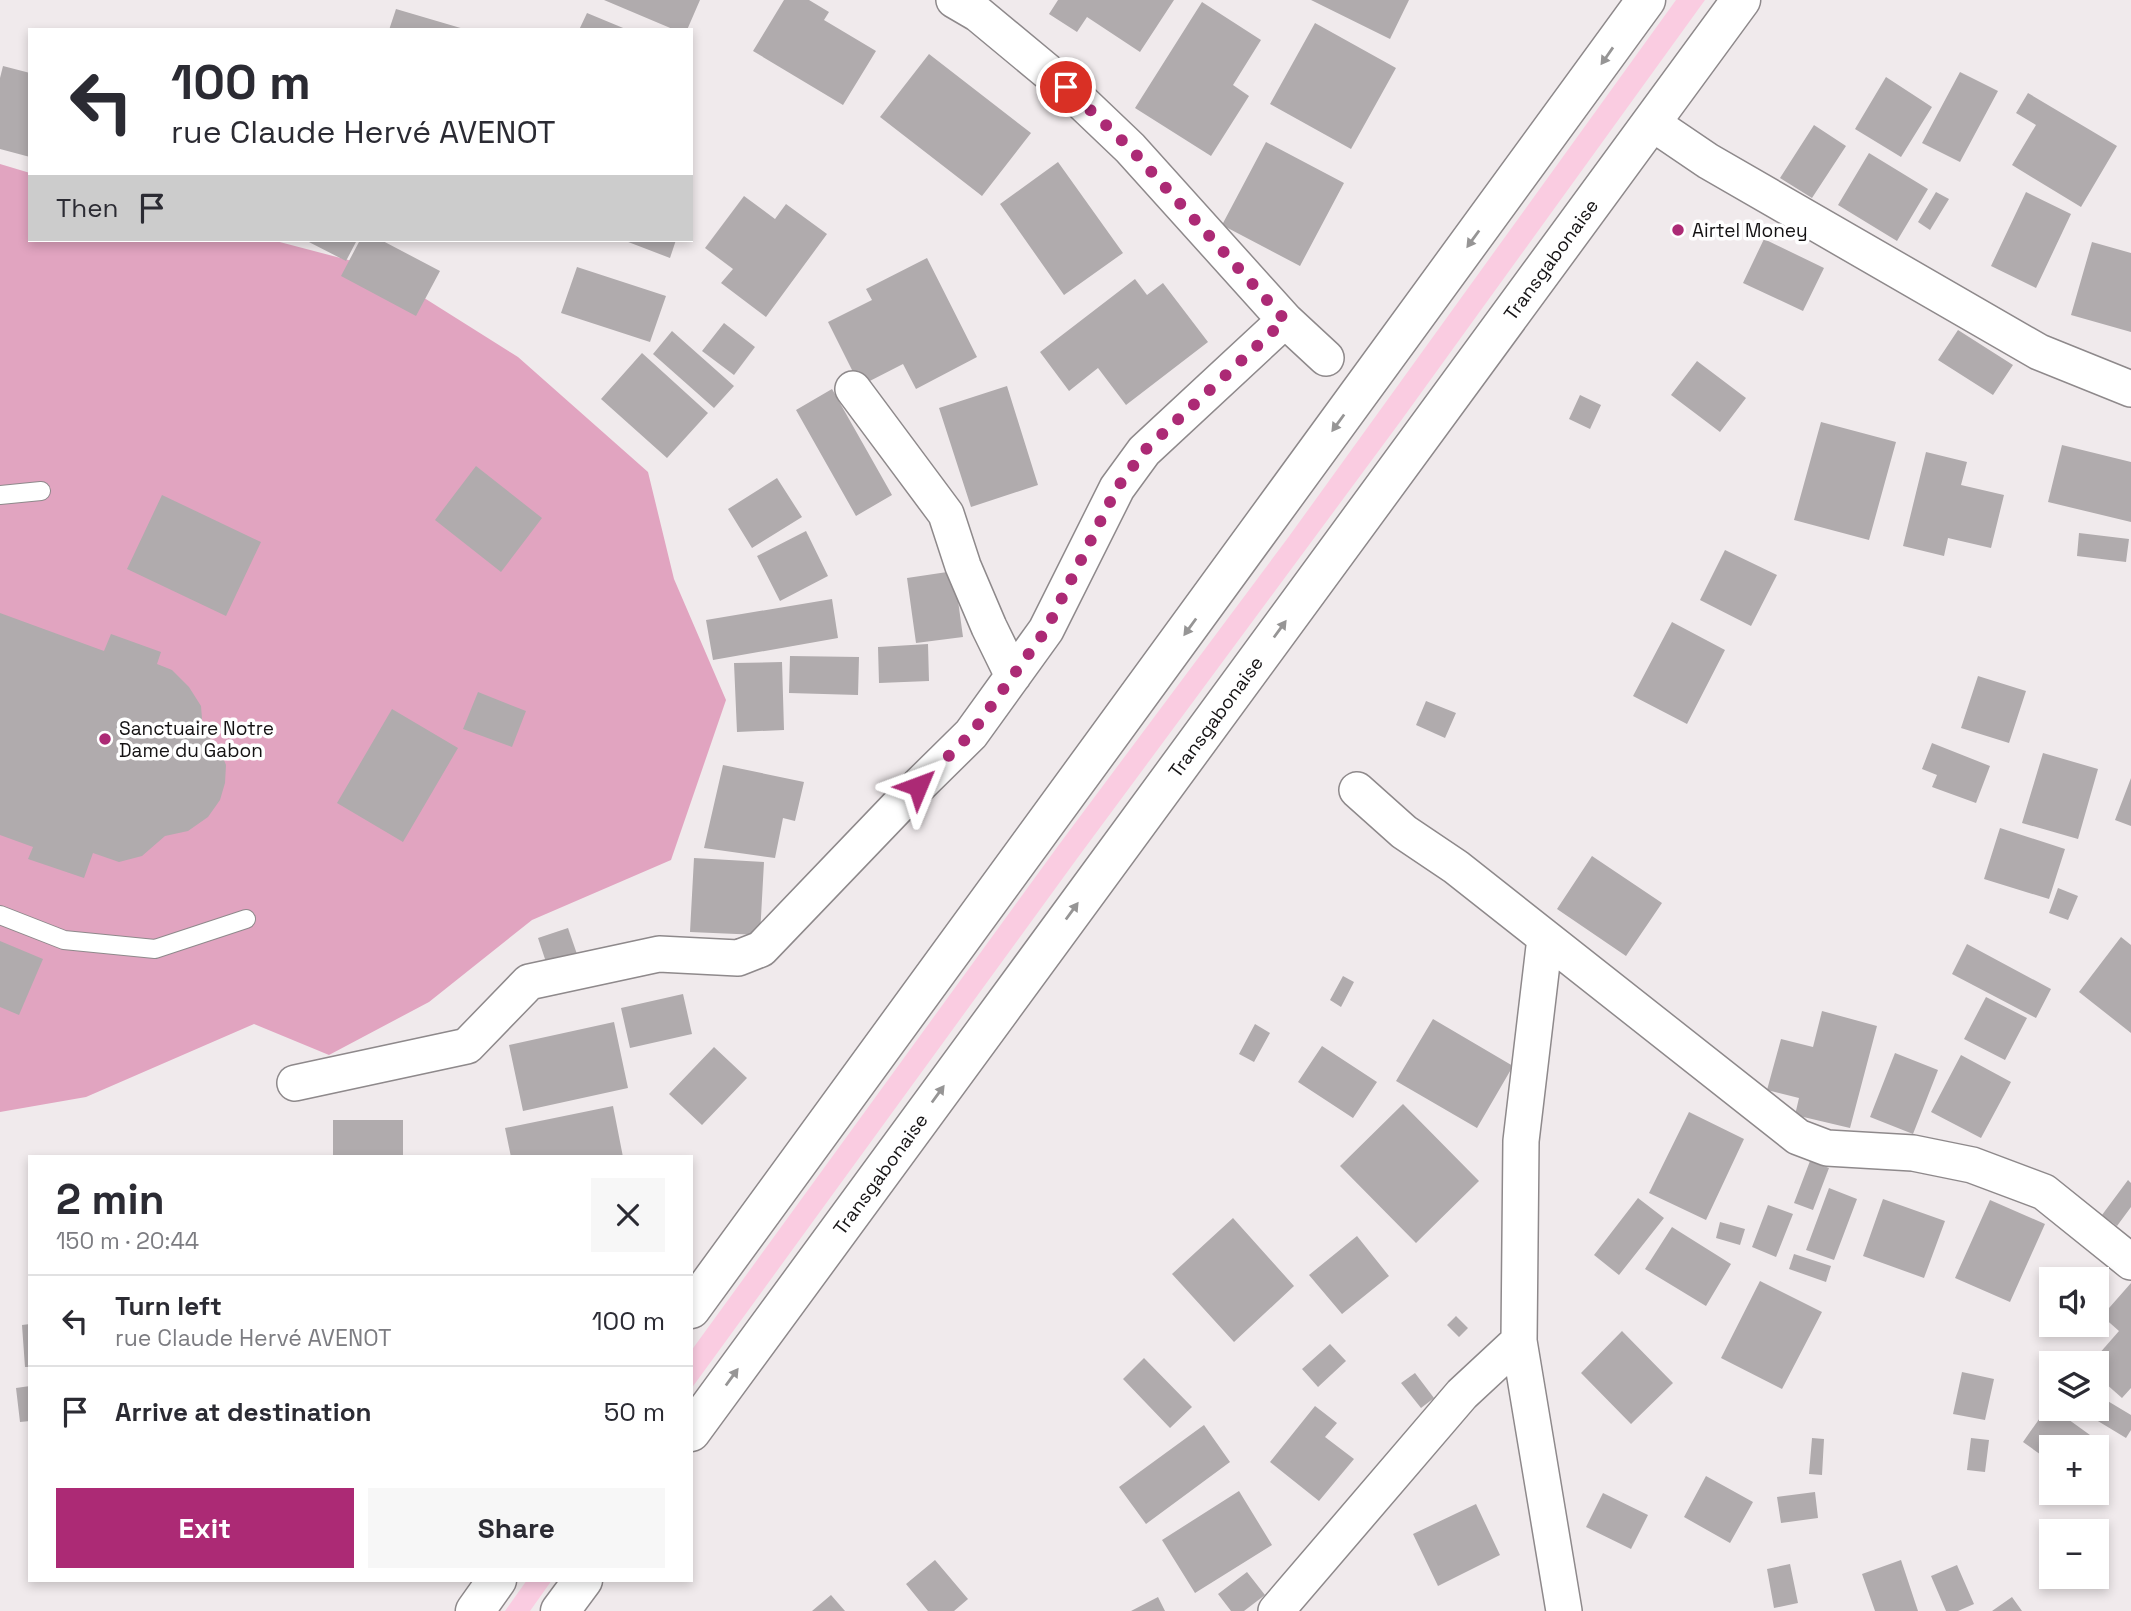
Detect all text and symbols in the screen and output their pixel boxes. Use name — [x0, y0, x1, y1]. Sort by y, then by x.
one-way arrow — [1600, 47, 1614, 65]
text: 100 m — [171, 51, 311, 113]
icon: left — [56, 56, 147, 147]
pin — [1036, 57, 1096, 117]
icon: arrive — [1047, 68, 1085, 106]
text: rue Claude Hervé AVENOT — [171, 112, 556, 152]
icon: arrive — [133, 189, 171, 227]
text: Then — [56, 191, 119, 225]
street label: Transgabonaise — [1498, 194, 1604, 326]
place label: Airtel Money — [1692, 218, 1808, 243]
marker: Airtel Money — [1670, 222, 1686, 238]
one-way arrow — [1465, 230, 1480, 248]
one-way arrow — [1331, 414, 1345, 432]
one-way arrow — [1184, 618, 1198, 636]
one-way arrow — [1273, 620, 1287, 638]
street label: Transgabonaise — [1163, 651, 1269, 783]
place label: Sanctuaire Notre Dame du Gabon — [119, 716, 274, 763]
marker: Sanctuaire Notre Dame du Gabon — [97, 731, 113, 747]
position arrow — [881, 749, 955, 823]
one-way arrow — [1065, 902, 1079, 920]
one-way arrow — [931, 1085, 945, 1104]
street label: Transgabonaise — [828, 1108, 934, 1240]
text: 2 min — [56, 1173, 165, 1226]
button: close — [591, 1178, 665, 1252]
text: 150 m · 20:44 — [56, 1226, 199, 1256]
map controls — [2039, 1267, 2109, 1589]
button: sound — [2039, 1267, 2109, 1337]
text: Turn left — [115, 1289, 222, 1323]
icon: left — [56, 1302, 94, 1340]
text: 100 m — [592, 1304, 665, 1338]
text: rue Claude Hervé AVENOT — [115, 1323, 392, 1353]
button: layers — [2039, 1351, 2109, 1421]
one-way arrow — [724, 1368, 738, 1386]
icon: arrive — [56, 1393, 94, 1431]
text: Arrive at destination — [115, 1395, 372, 1429]
text: 50 m — [604, 1395, 665, 1429]
button: + — [2039, 1435, 2109, 1505]
button: Exit — [56, 1488, 354, 1568]
button: Share — [368, 1488, 665, 1568]
button: − — [2039, 1519, 2109, 1589]

